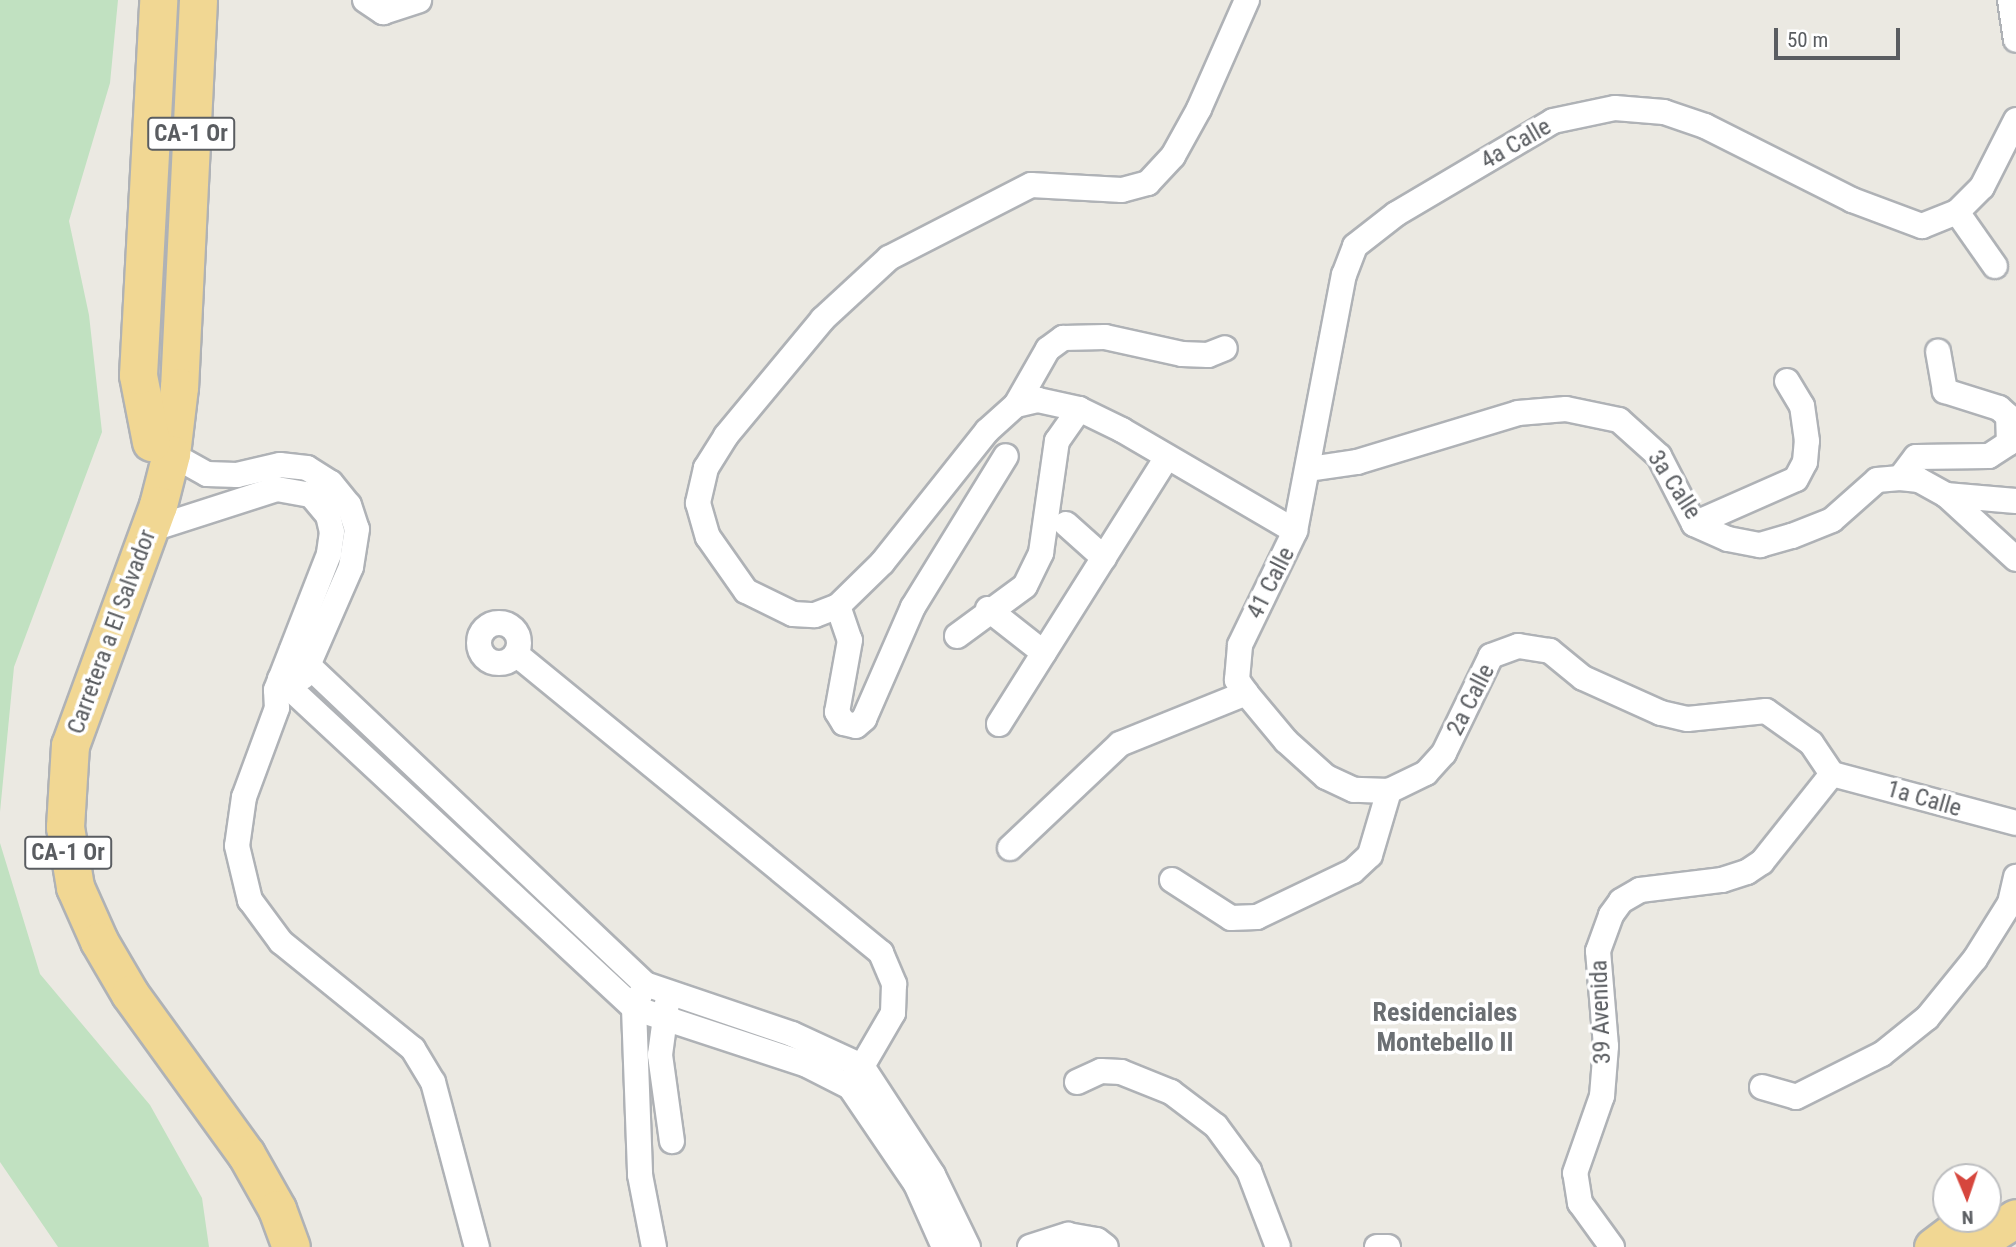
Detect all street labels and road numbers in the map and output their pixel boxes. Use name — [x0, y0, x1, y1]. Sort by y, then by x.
street label: 4a Calle — [1476, 112, 1556, 176]
road number: CA-1 Or — [146, 114, 236, 154]
street label: 3a Calle — [1641, 445, 1707, 525]
street label: Carretera a El Salvador — [62, 526, 162, 738]
street label: 41 Calle — [1241, 542, 1301, 624]
street label: 2a Calle — [1441, 660, 1501, 740]
street label: 1a Calle — [1883, 775, 1965, 823]
road number: CA-1 Or — [22, 834, 114, 873]
street label: 39 Avenida — [1585, 959, 1617, 1065]

